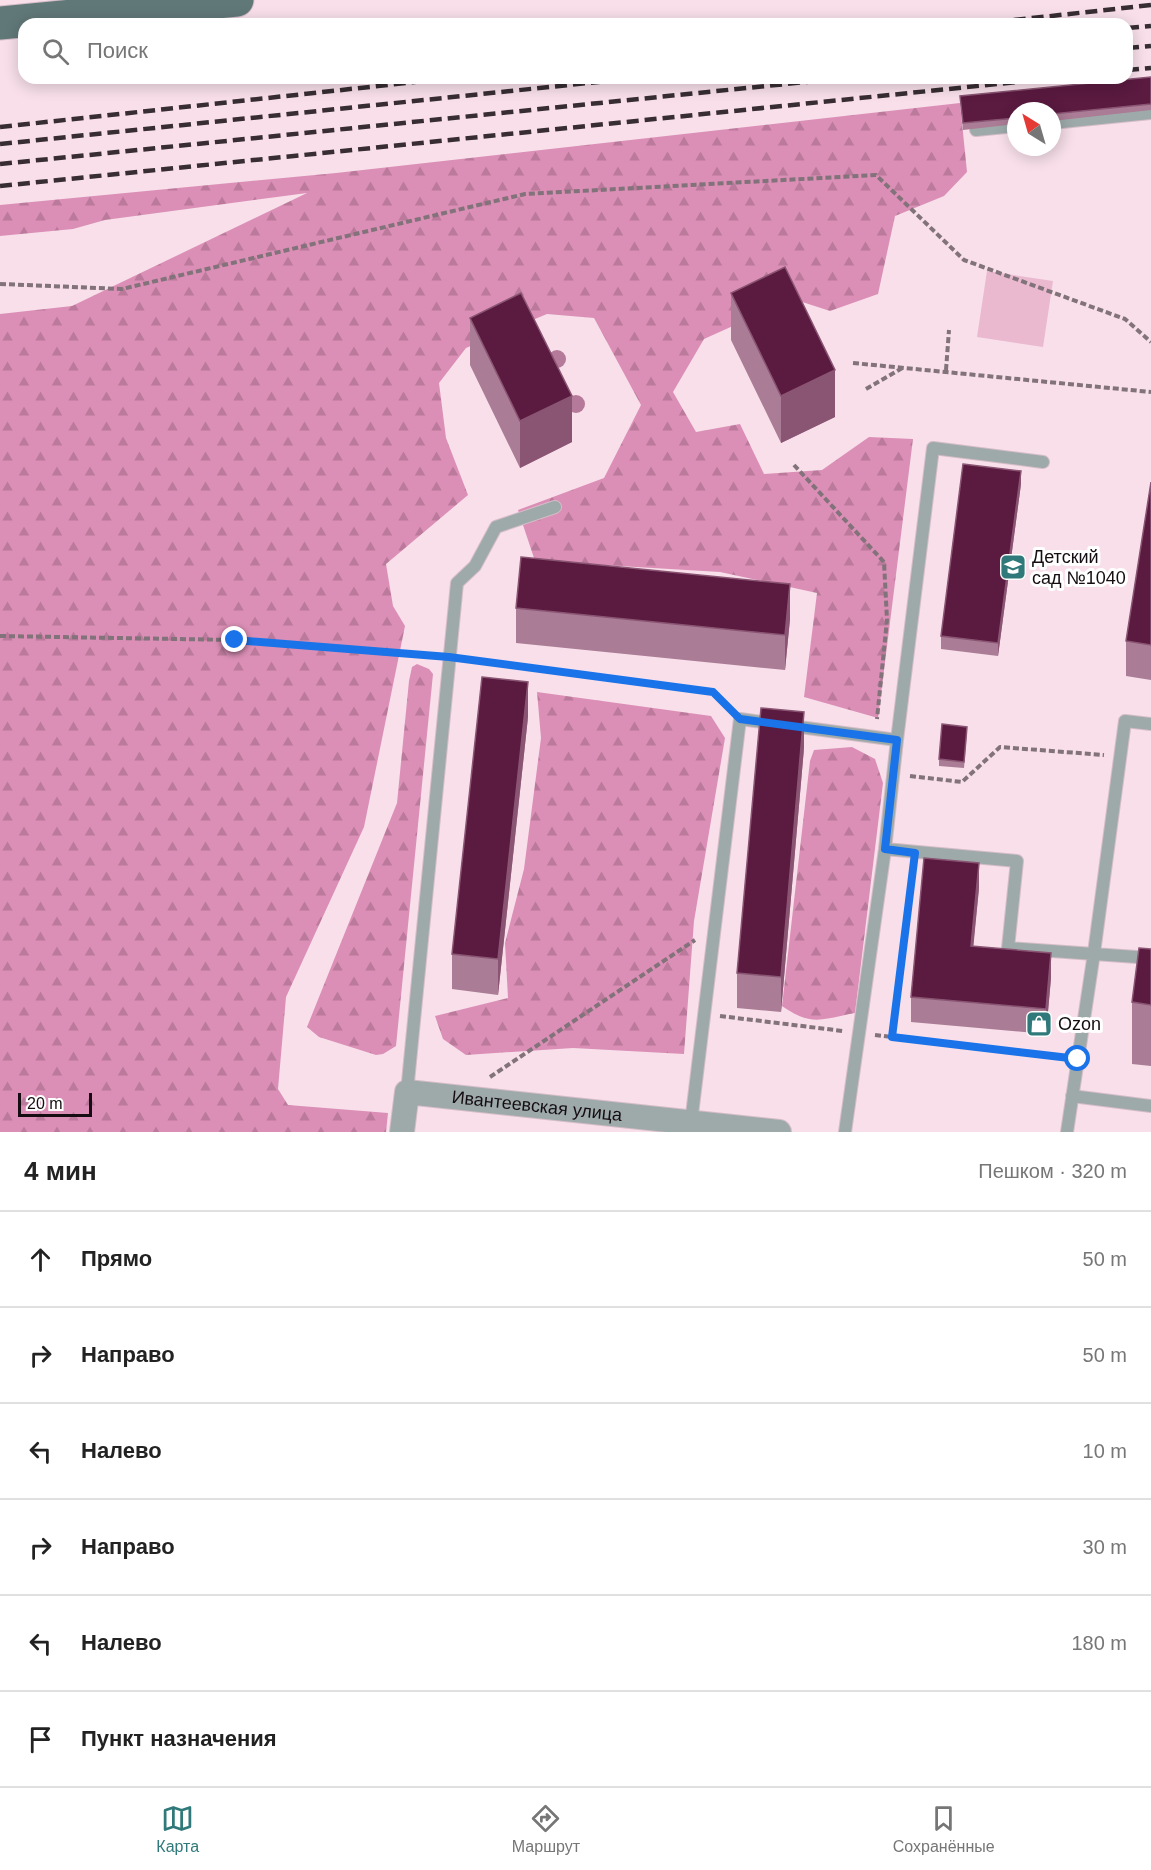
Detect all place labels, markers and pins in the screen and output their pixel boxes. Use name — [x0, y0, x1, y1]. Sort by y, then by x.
place label: Детский сад №1040 — [1032, 547, 1126, 588]
school or university icon: Детский сад №1040 — [998, 552, 1028, 582]
shop icon: Ozon — [1024, 1009, 1054, 1039]
place label: Ozon — [1058, 1014, 1101, 1034]

